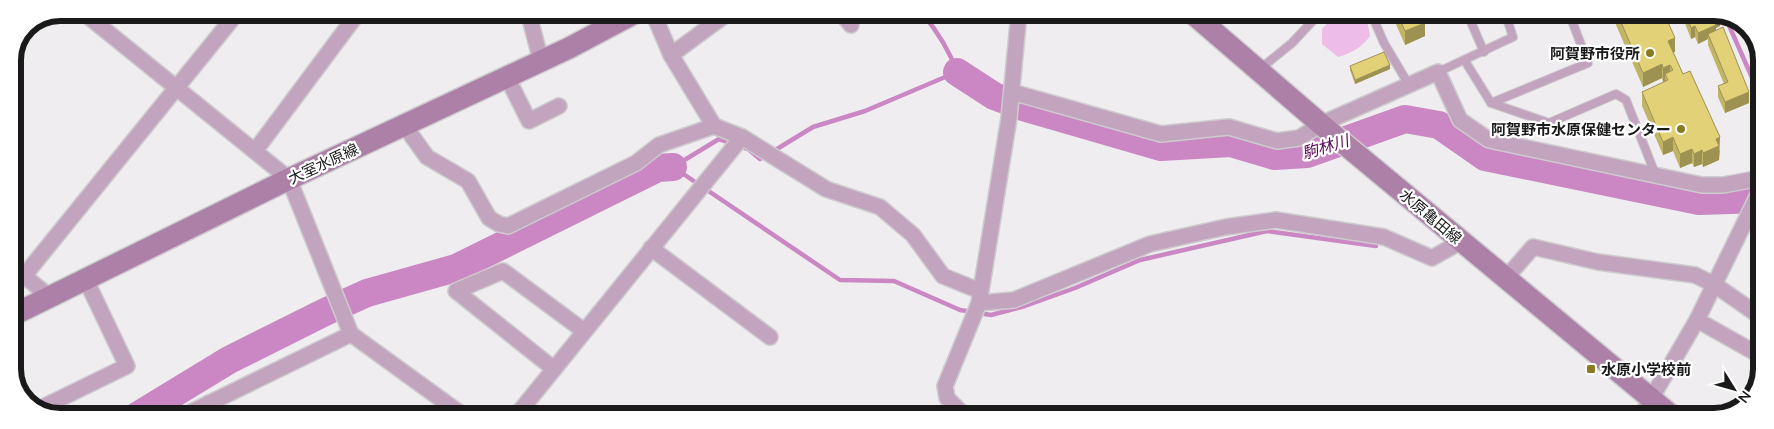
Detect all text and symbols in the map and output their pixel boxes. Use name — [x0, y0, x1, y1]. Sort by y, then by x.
place label: 阿賀野市役所 — [1550, 44, 1640, 62]
marker: 阿賀野市役所 — [1644, 47, 1656, 59]
place label: 阿賀野市水原保健センター — [1491, 120, 1671, 138]
marker: 阿賀野市水原保健センター — [1675, 123, 1687, 135]
water label: 駒林川 — [1299, 129, 1353, 162]
street label: 大室水原線 — [285, 139, 361, 187]
street label: 水原亀田線 — [1396, 185, 1466, 247]
place label: 水原小学校前 — [1601, 360, 1691, 378]
marker: 水原小学校前 — [1585, 363, 1597, 375]
north arrow — [1709, 364, 1759, 414]
text: N — [1735, 388, 1755, 407]

